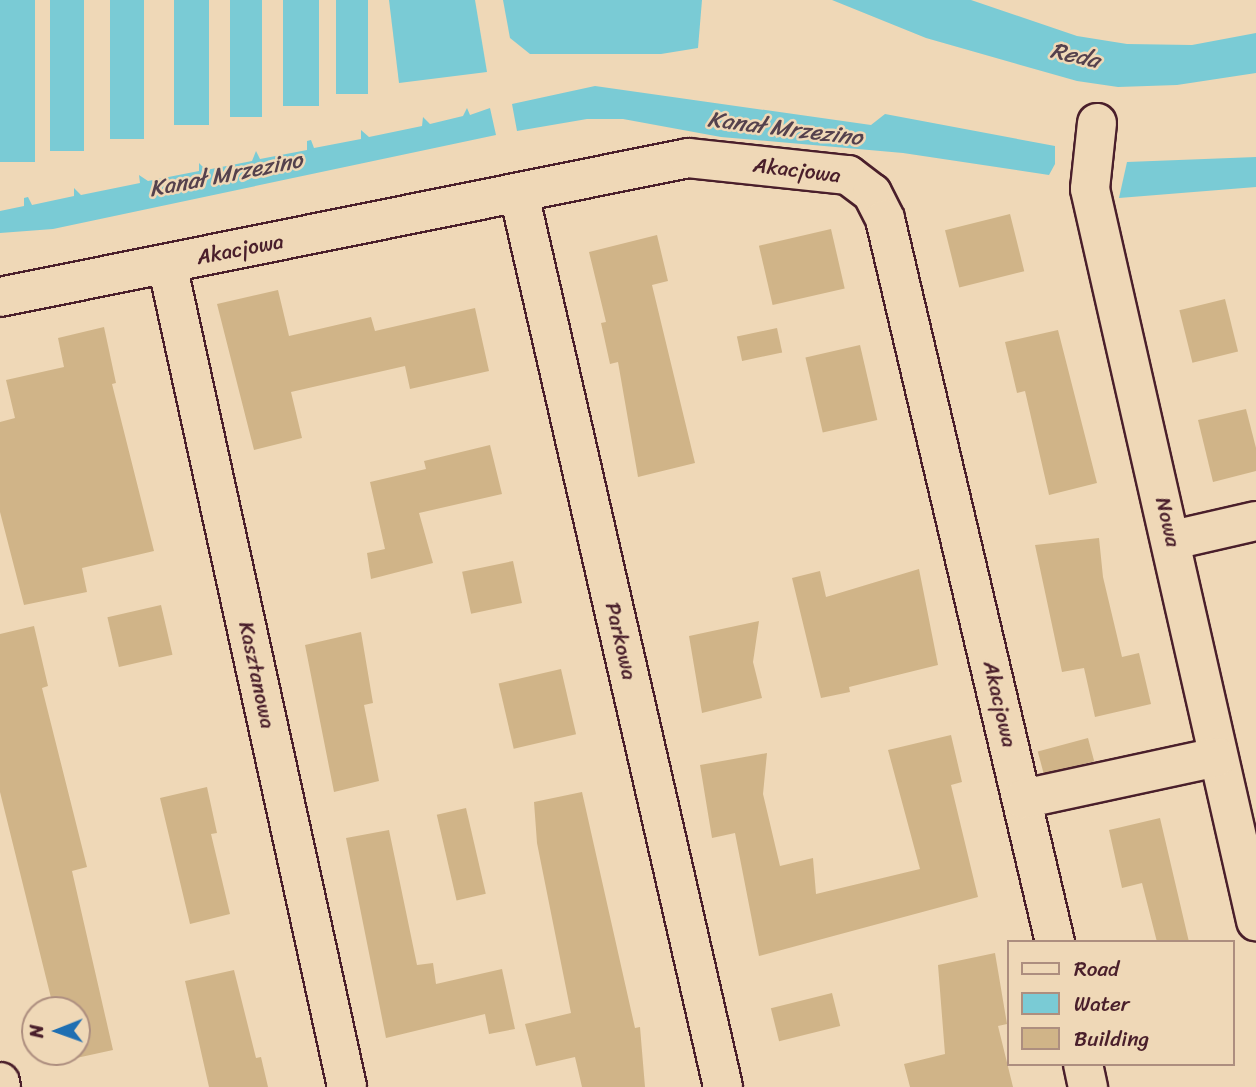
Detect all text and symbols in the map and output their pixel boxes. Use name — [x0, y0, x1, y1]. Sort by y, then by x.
water label: Reda — [1048, 37, 1102, 75]
water label: Kanał Mrzezino — [706, 106, 864, 152]
water label: Kanał Mrzezino — [147, 147, 305, 203]
street label: Akacjowa — [752, 152, 842, 188]
street label: Akacjowa — [195, 228, 285, 270]
street label: Nowa — [1150, 495, 1186, 549]
street label: Parkowa — [600, 600, 642, 682]
street label: Kasztanowa — [233, 619, 281, 731]
street label: Akacjowa — [978, 658, 1022, 750]
legend — [1007, 940, 1235, 1066]
text: Road — [1074, 950, 1119, 988]
text: Water — [1074, 985, 1129, 1023]
north arrow — [21, 996, 91, 1066]
text: Building — [1074, 1020, 1149, 1058]
text: N — [20, 1024, 53, 1038]

